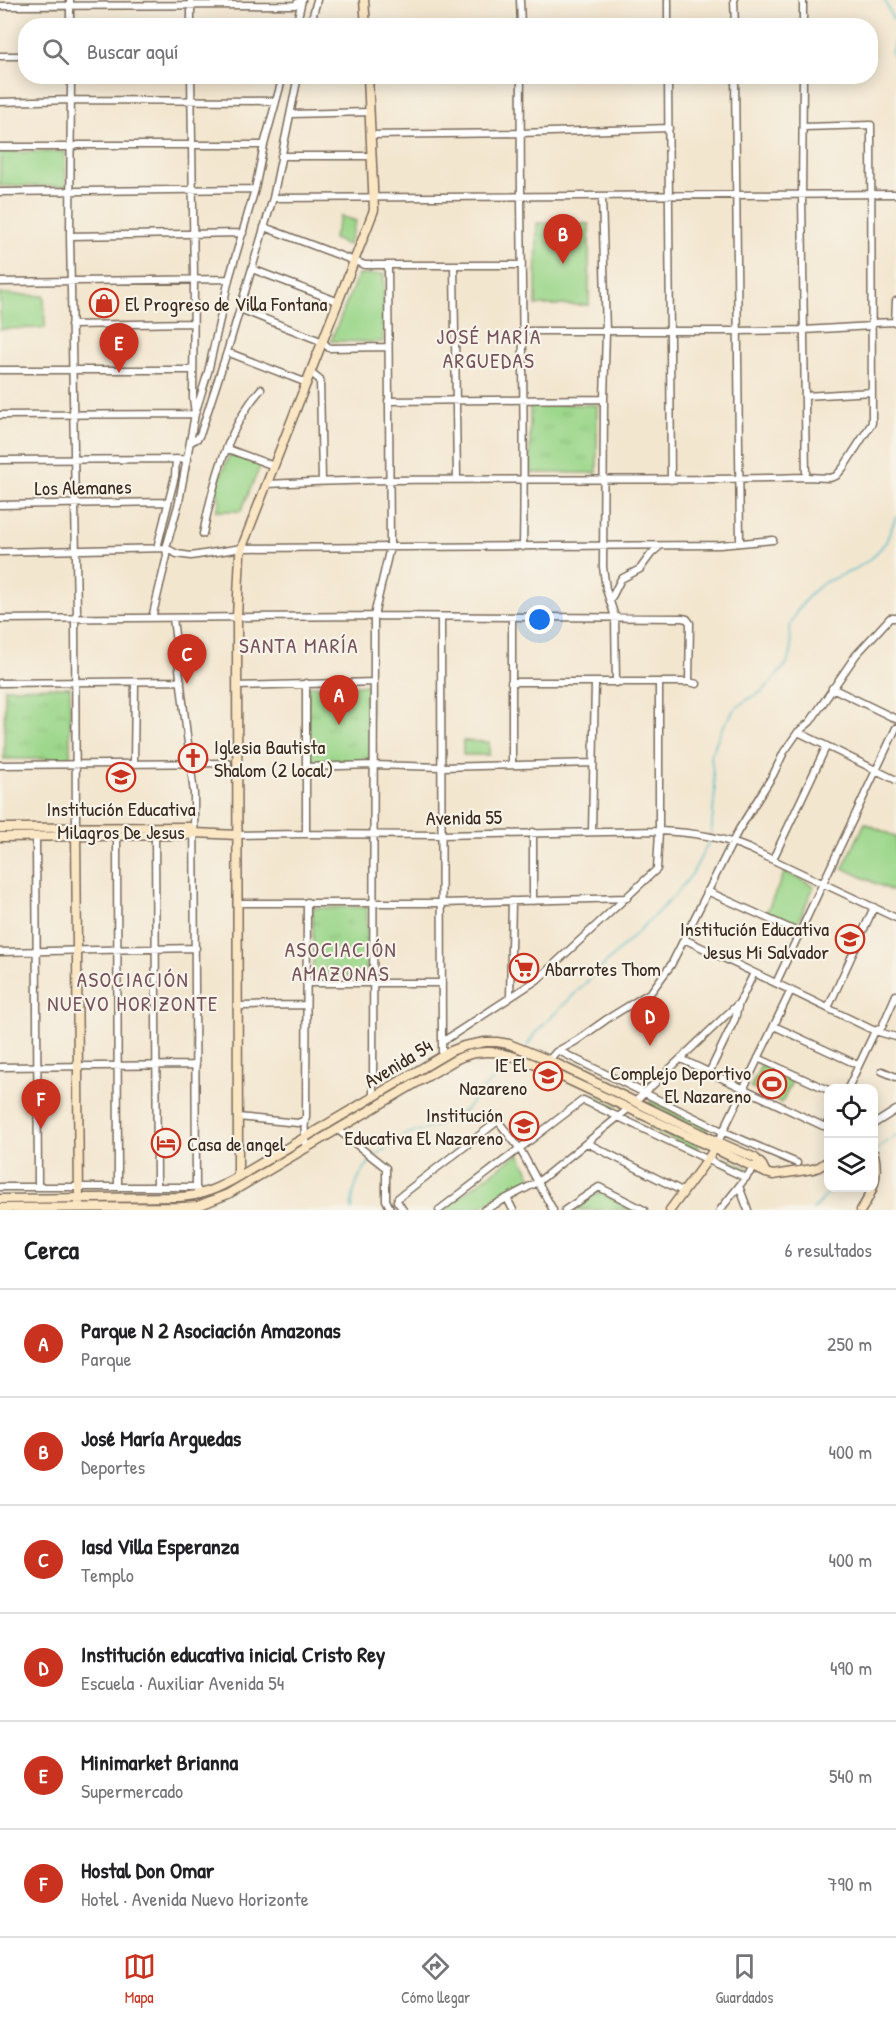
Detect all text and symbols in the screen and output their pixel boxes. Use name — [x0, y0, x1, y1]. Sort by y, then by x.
search box — [18, 18, 878, 84]
icon: search — [39, 35, 72, 68]
text: Buscar aquí — [87, 36, 179, 66]
pin: B — [544, 214, 582, 264]
shop icon: El Progreso de Villa Fontana — [88, 287, 120, 319]
place label: El Progreso de Villa Fontana — [125, 290, 328, 317]
district label: JOSÉ MARÍA ARGUEDAS — [436, 322, 542, 375]
pin: E — [100, 324, 138, 373]
street label: Los Alemanes — [34, 473, 132, 501]
your location — [525, 605, 554, 634]
district label: SANTA MARÍA — [239, 631, 359, 660]
pin: C — [168, 634, 207, 684]
pin: A — [320, 676, 358, 725]
place label: Iglesia Bautista Shalom (2 local) — [214, 733, 333, 783]
church icon: Iglesia Bautista Shalom (2 local) — [177, 742, 209, 774]
school or university icon: Institución Educativa Milagros De Jesus — [105, 761, 137, 793]
place label: Institución Educativa Milagros De Jesus — [46, 795, 196, 845]
street label: Avenida 55 — [426, 803, 503, 831]
place label: Institución Educativa Jesus Mi Salvador — [680, 915, 829, 965]
school or university icon: Institución Educativa Jesus Mi Salvador — [834, 923, 866, 955]
district label: ASOCIACIÓN AMAZONAS — [285, 935, 397, 988]
supermarket icon: Abarrotes Thom — [508, 952, 540, 984]
place label: Abarrotes Thom — [545, 955, 661, 982]
district label: ASOCIACIÓN NUEVO HORIZONTE — [47, 965, 219, 1018]
pin: D — [630, 996, 670, 1046]
street label: Avenida 54 — [359, 1032, 437, 1094]
place label: IE El Nazareno — [459, 1051, 528, 1101]
place label: Complejo Deportivo El Nazareno — [610, 1059, 751, 1109]
school or university icon: IE El Nazareno — [532, 1060, 564, 1092]
sports icon: Complejo Deportivo El Nazareno — [756, 1068, 788, 1100]
pin: F — [22, 1080, 60, 1129]
map controls — [824, 1084, 878, 1192]
button: locate — [824, 1084, 878, 1138]
place label: Institución Educativa El Nazareno — [345, 1101, 503, 1151]
school or university icon: Institución Educativa El Nazareno — [508, 1110, 540, 1142]
hotel icon: Casa de angel — [150, 1127, 182, 1159]
place label: Casa de angel — [187, 1130, 286, 1157]
button: layers — [824, 1138, 878, 1192]
text: Cerca — [24, 1232, 79, 1267]
text: 6 resultados — [784, 1236, 872, 1263]
text: Parque N 2 Asociación Amazonas — [81, 1315, 341, 1345]
text: A — [39, 1330, 48, 1357]
text: 250 m — [827, 1330, 872, 1357]
text: Parque — [81, 1345, 131, 1372]
text: José María Arguedas — [81, 1423, 241, 1453]
text: B — [38, 1438, 49, 1465]
text: 400 m — [828, 1438, 872, 1465]
text: Deportes — [81, 1453, 145, 1480]
text: Iasd Villa Esperanza — [81, 1531, 239, 1561]
text: C — [38, 1546, 49, 1573]
text: 400 m — [828, 1546, 872, 1573]
text: Templo — [81, 1561, 134, 1588]
text: Institución educativa inicial Cristo Rey — [81, 1639, 385, 1669]
text: D — [39, 1654, 48, 1681]
text: 490 m — [830, 1654, 872, 1681]
text: Escuela · Auxiliar Avenida 54 — [81, 1669, 284, 1696]
text: Minimarket Brianna — [81, 1747, 238, 1777]
text: E — [39, 1762, 48, 1789]
text: 540 m — [829, 1762, 872, 1789]
text: Supermercado — [81, 1777, 183, 1804]
text: Hostal Don Omar — [81, 1855, 214, 1885]
text: F — [40, 1870, 47, 1897]
text: 790 m — [828, 1870, 872, 1897]
text: Hotel · Avenida Nuevo Horizonte — [81, 1885, 309, 1912]
tab: Mapa — [123, 1950, 156, 2008]
tab: Cómo llegar — [401, 1950, 470, 2008]
tab: Guardados — [715, 1950, 773, 2008]

